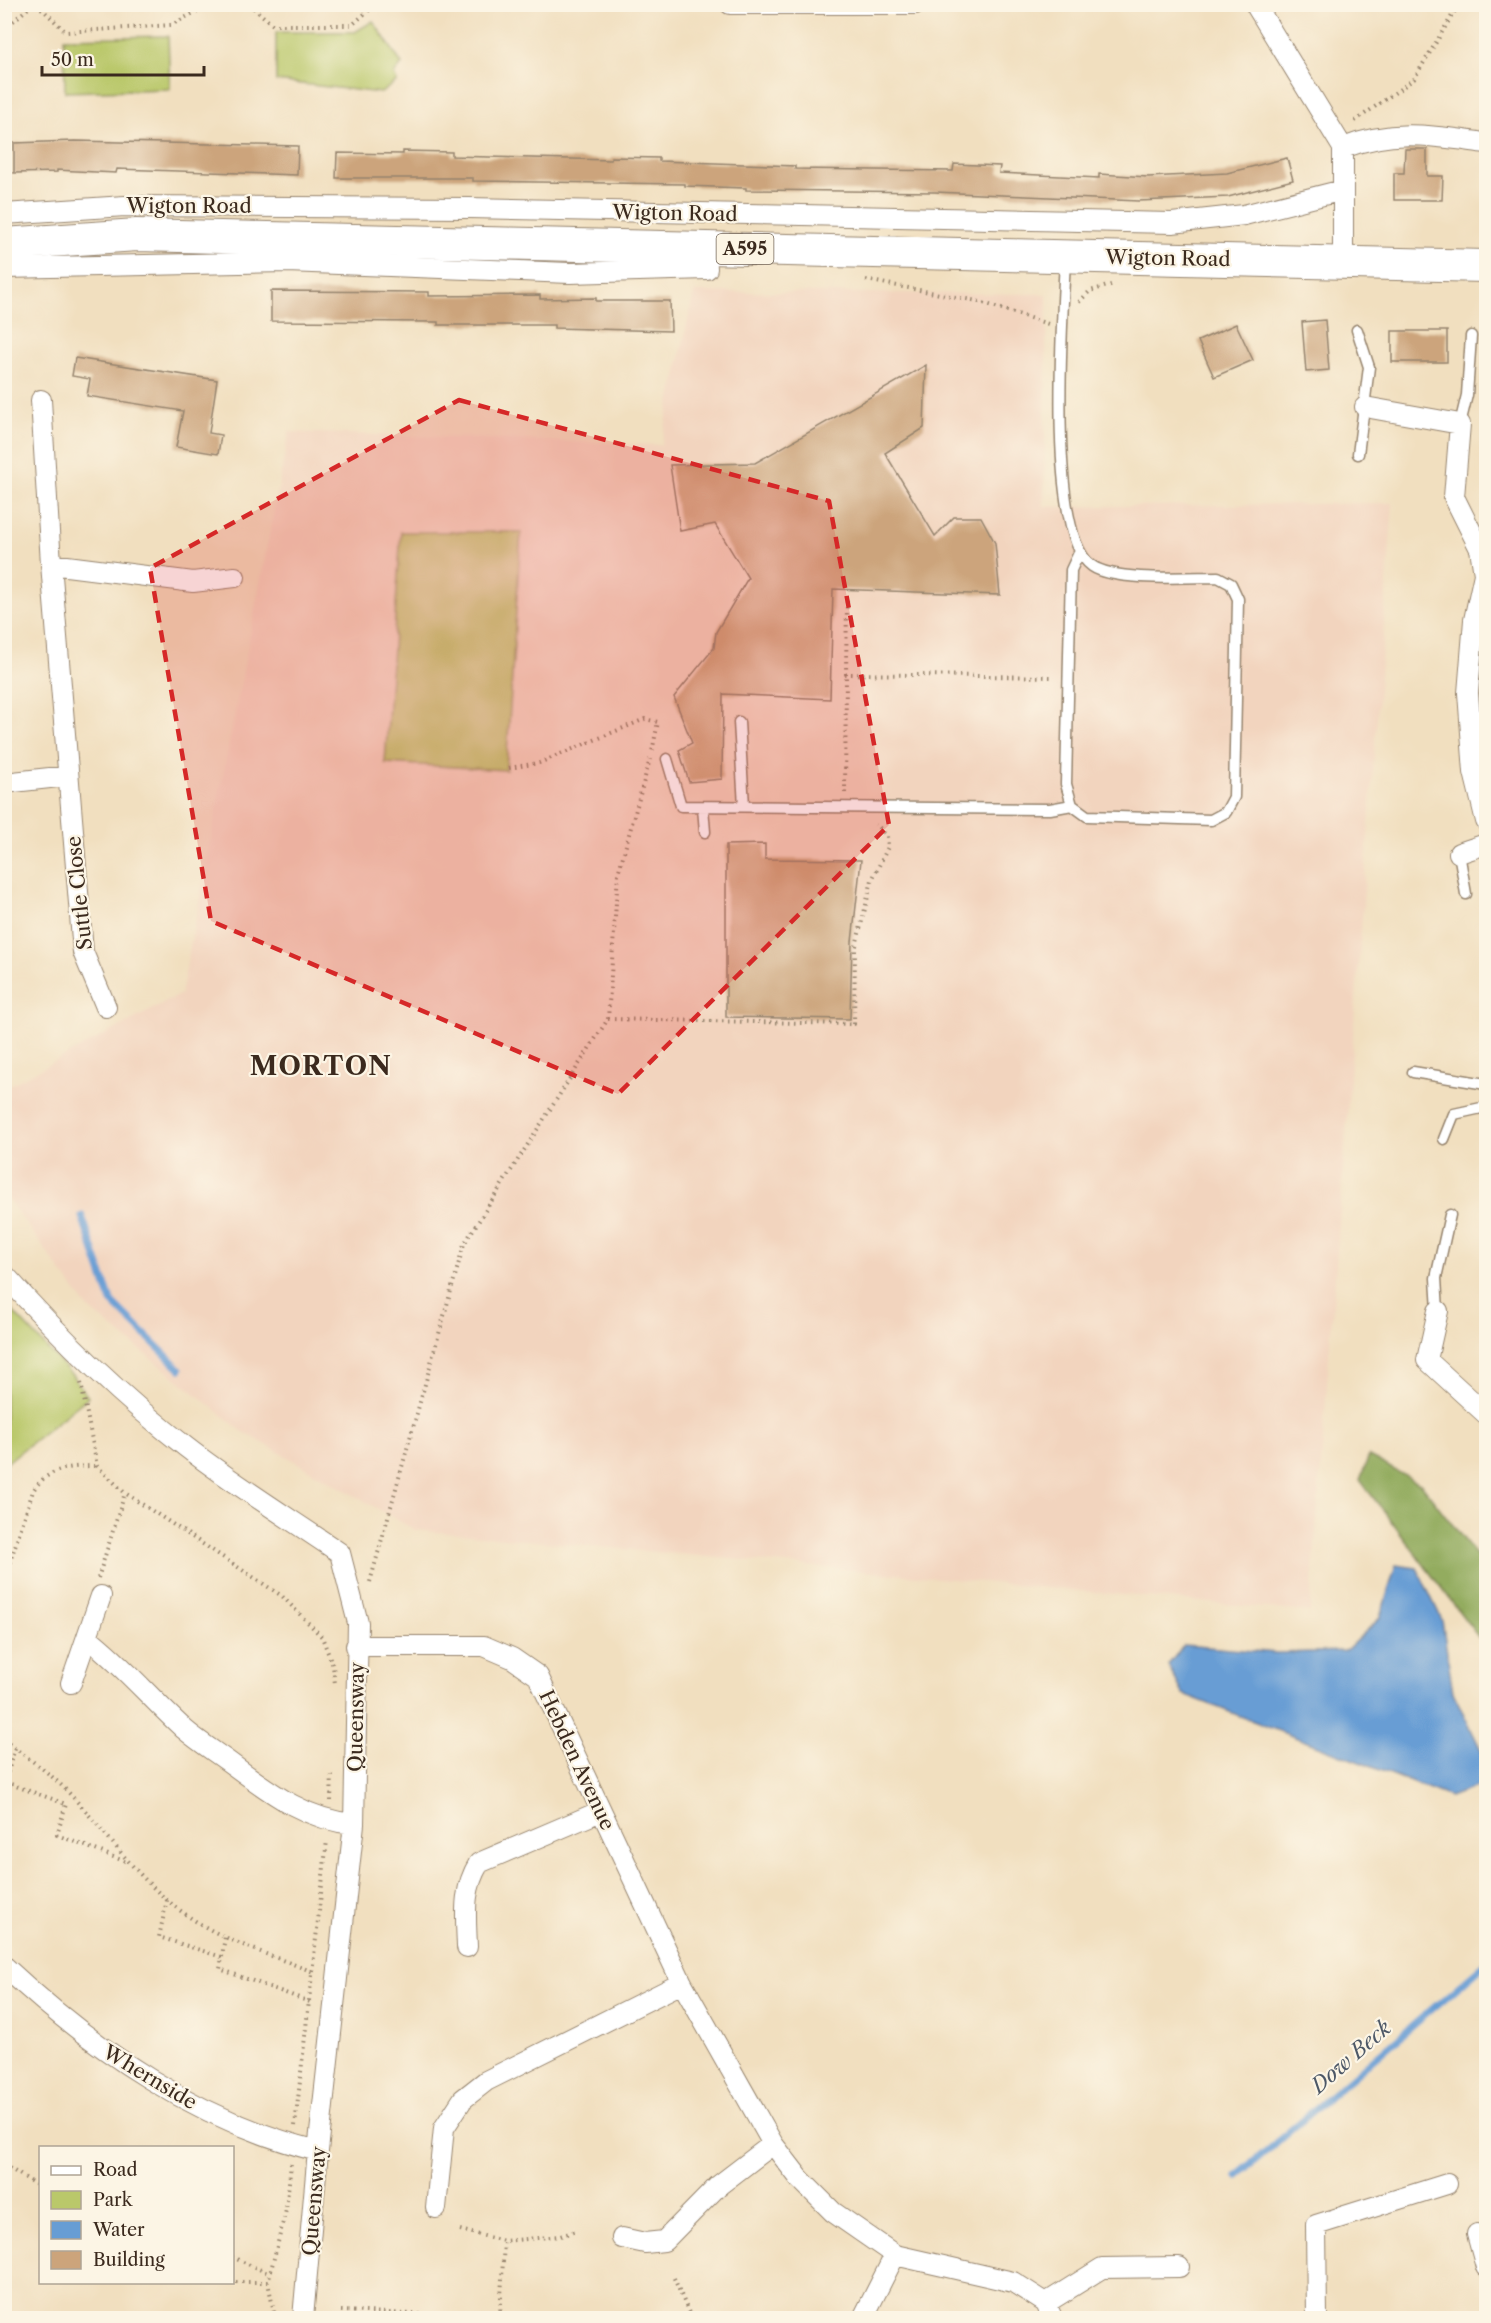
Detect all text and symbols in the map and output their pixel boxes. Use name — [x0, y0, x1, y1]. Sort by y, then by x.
scale bar — [42, 39, 204, 77]
text: 50 m — [51, 49, 94, 71]
street label: Wigton Road — [125, 194, 252, 218]
street label: Wigton Road — [611, 200, 738, 226]
road number: A595 — [716, 234, 774, 264]
street label: Wigton Road — [1104, 245, 1231, 271]
street label: Suttle Close — [61, 835, 97, 951]
district label: MORTON — [250, 1050, 392, 1082]
street label: Queensway — [343, 1661, 369, 1772]
street label: Hebden Avenue — [534, 1686, 620, 1834]
water label: Dow Beck — [1304, 2015, 1396, 2099]
street label: Whernside — [98, 2039, 201, 2114]
street label: Queensway — [297, 2144, 331, 2257]
legend — [39, 2146, 234, 2284]
text: Road — [93, 2159, 138, 2181]
text: Park — [93, 2189, 134, 2211]
text: Water — [92, 2219, 145, 2241]
text: Building — [93, 2249, 165, 2271]

